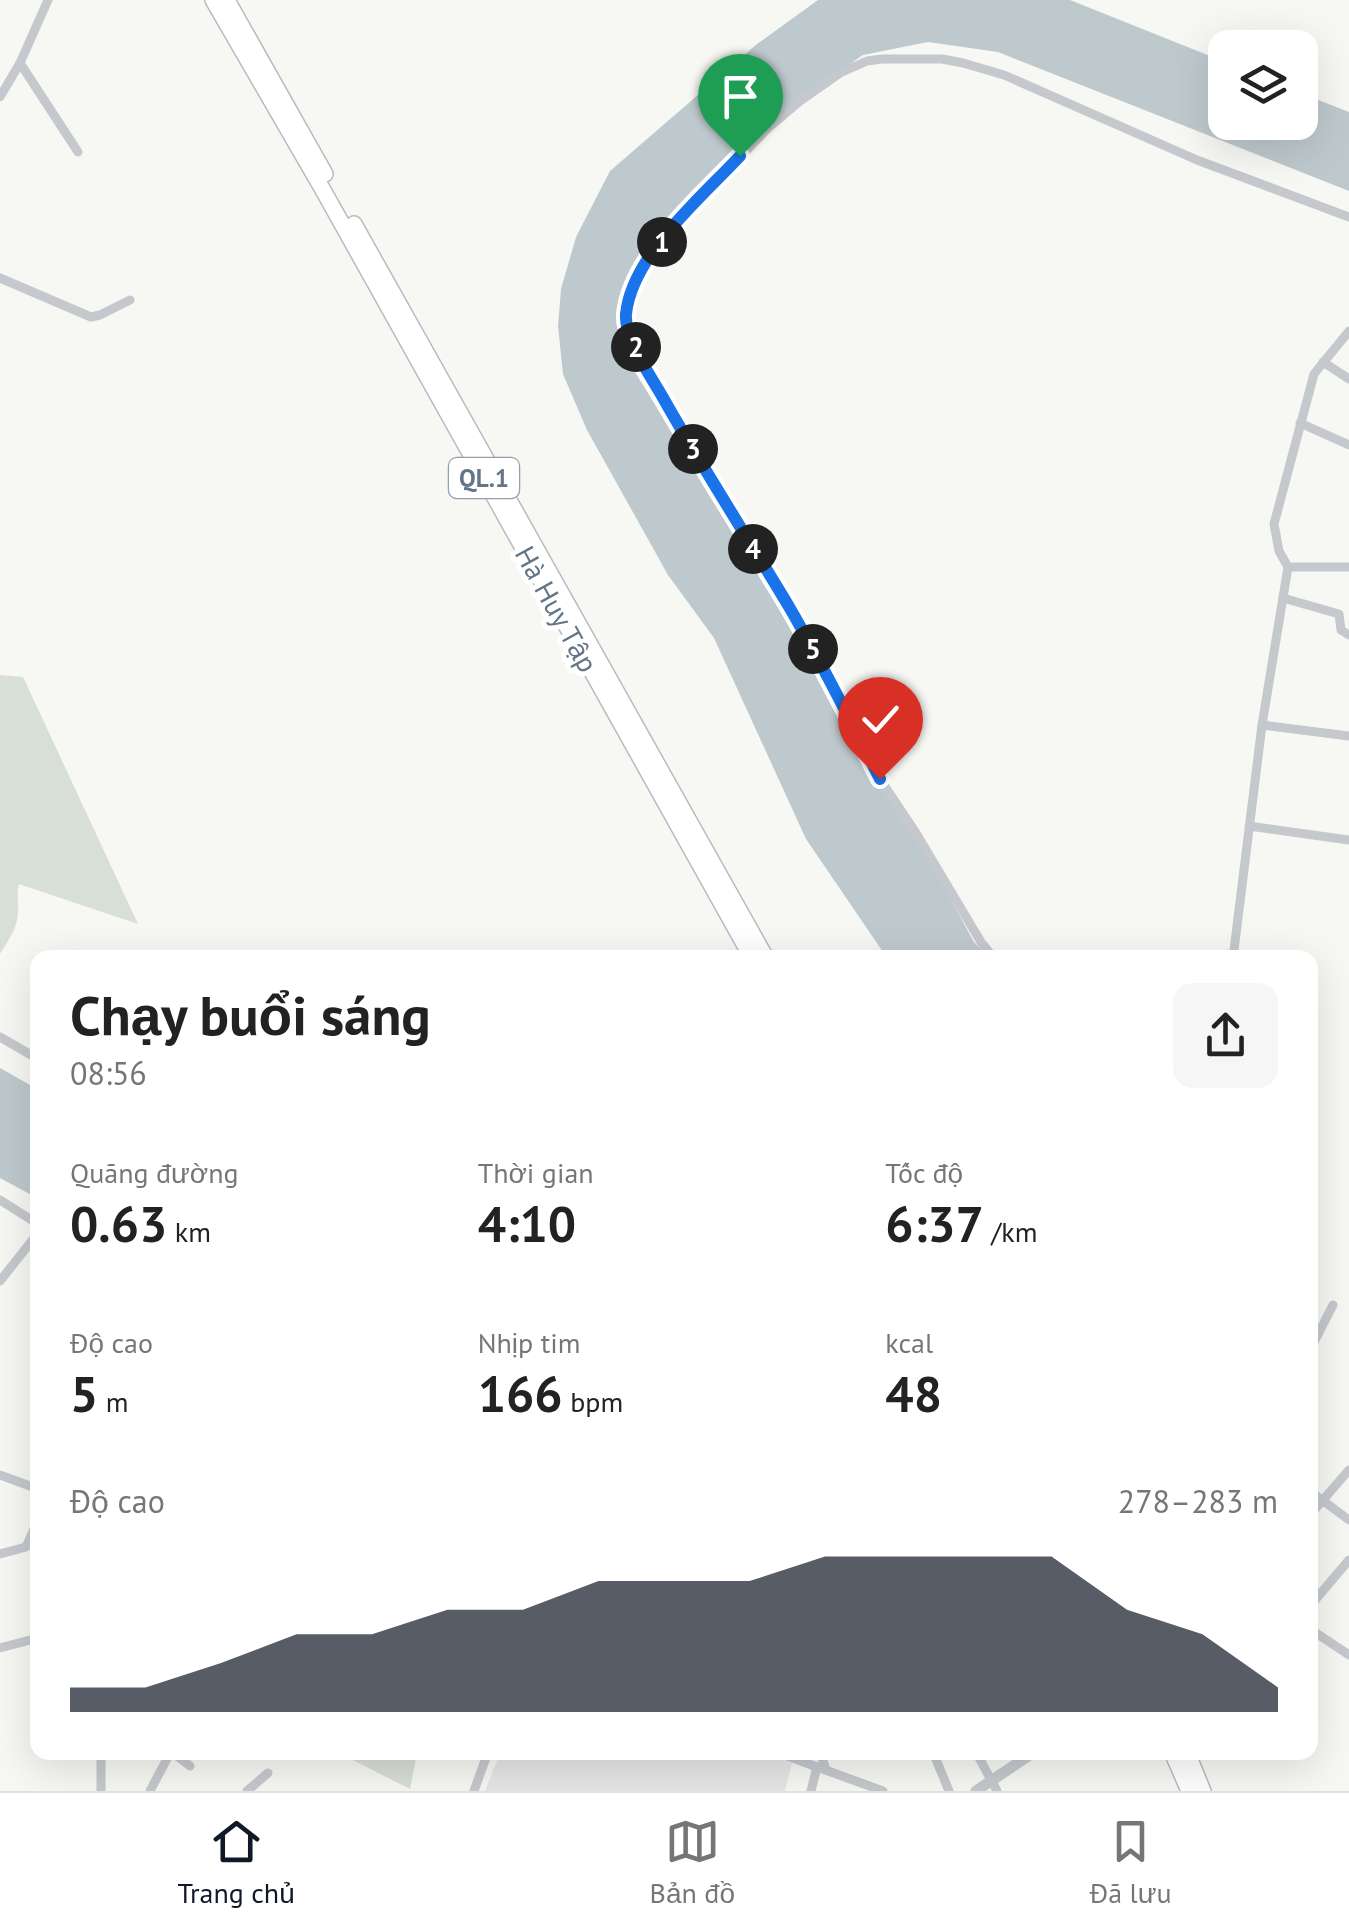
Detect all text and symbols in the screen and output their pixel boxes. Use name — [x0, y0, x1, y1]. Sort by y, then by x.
map controls — [1208, 30, 1318, 140]
button: layers — [1208, 30, 1318, 140]
pin — [698, 54, 783, 157]
icon: arrive — [713, 69, 768, 124]
pin: 1 — [637, 217, 687, 267]
text: 1 — [654, 223, 670, 260]
pin: 2 — [611, 322, 661, 372]
text: 2 — [628, 328, 644, 365]
pin: 3 — [668, 424, 718, 474]
text: 3 — [685, 430, 701, 467]
road number: QL.1 — [449, 458, 519, 498]
pin: 4 — [728, 524, 778, 574]
text: 4 — [745, 530, 761, 567]
street label: Hà Huy Tập — [507, 539, 607, 679]
pin: 5 — [788, 624, 838, 674]
text: 5 — [805, 630, 821, 667]
pin — [838, 677, 923, 780]
icon: check — [853, 692, 908, 747]
text: Chạy buổi sáng — [70, 979, 431, 1050]
button: share — [1173, 983, 1278, 1088]
text: 08:56 — [70, 1052, 147, 1094]
text: Quãng đường — [70, 1154, 239, 1191]
text: Thời gian — [478, 1154, 594, 1191]
text: Tốc độ — [885, 1154, 963, 1191]
text: 0.63 — [70, 1191, 167, 1256]
text: 4:10 — [478, 1191, 576, 1256]
text: 6:37 — [885, 1191, 984, 1256]
text: km — [167, 1213, 211, 1250]
text: /km — [984, 1213, 1037, 1250]
text: Độ cao — [70, 1324, 153, 1361]
text: Nhịp tim — [478, 1324, 580, 1361]
text: kcal — [885, 1324, 933, 1361]
text: 5 — [70, 1361, 98, 1426]
text: 166 — [478, 1361, 563, 1426]
text: 48 — [885, 1361, 942, 1426]
text: m — [98, 1383, 129, 1420]
text: bpm — [563, 1383, 623, 1420]
text: Độ cao — [70, 1480, 165, 1522]
text: 278–283 m — [1118, 1480, 1278, 1522]
tab: Trang chủ — [177, 1814, 295, 1911]
tab: Bản đồ — [650, 1814, 735, 1911]
tab: Đã lưu — [1090, 1814, 1172, 1911]

